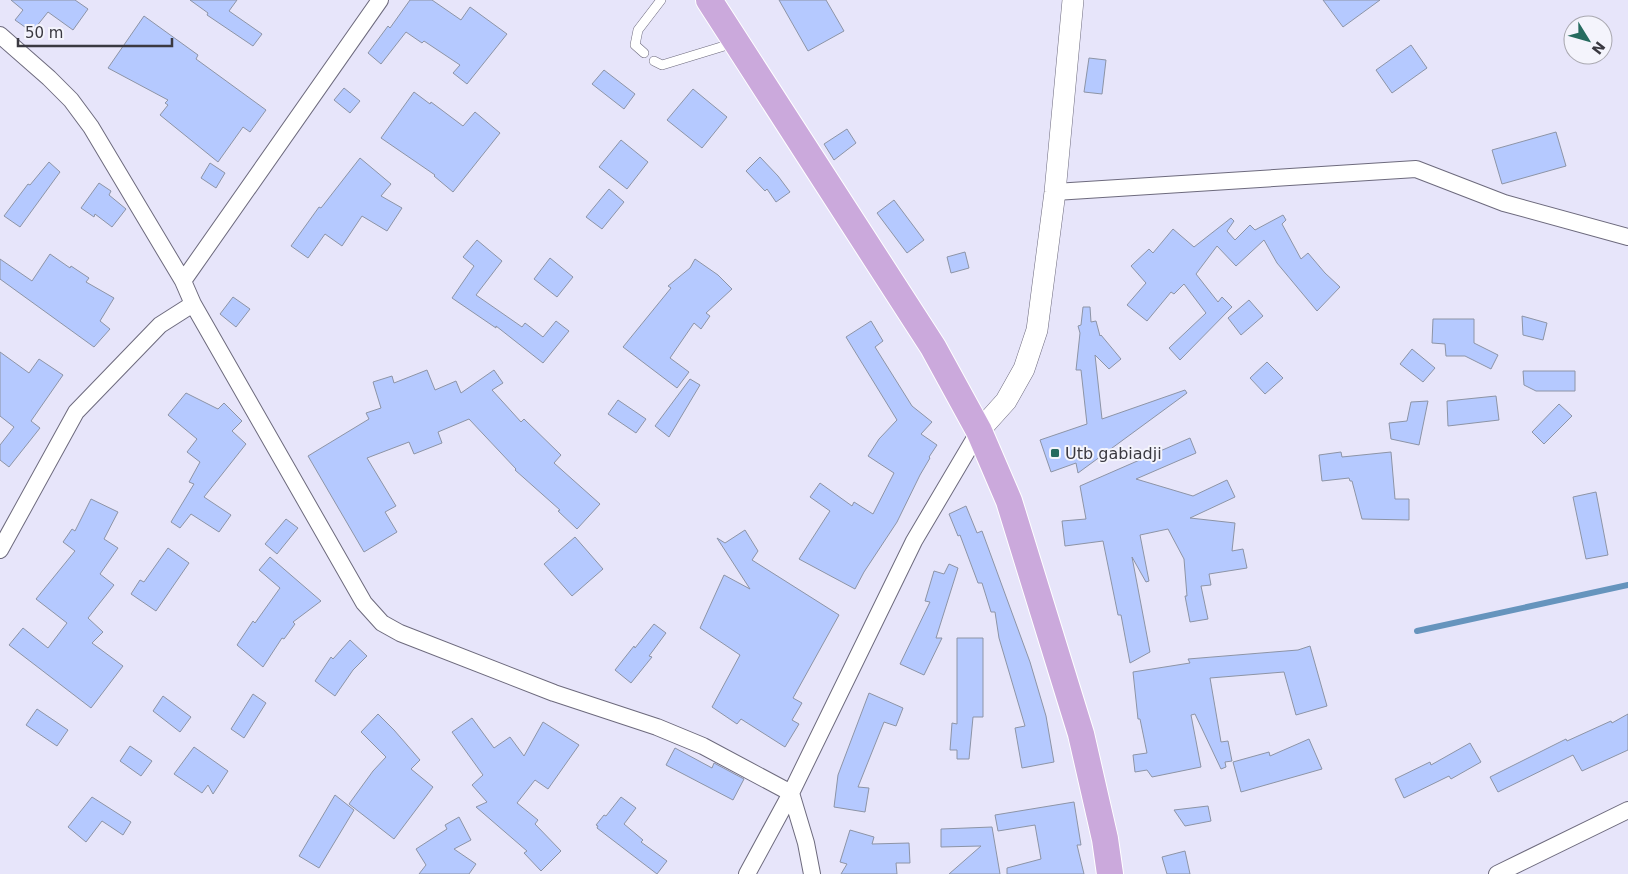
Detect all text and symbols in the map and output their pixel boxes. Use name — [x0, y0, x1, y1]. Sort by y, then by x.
scale bar — [18, 15, 171, 47]
north arrow — [1563, 15, 1613, 65]
text: 50 m — [25, 24, 63, 42]
text: N — [1588, 38, 1608, 57]
place label: Utb gabiadji — [1065, 444, 1162, 463]
marker: Utb gabiadji — [1049, 447, 1061, 459]

